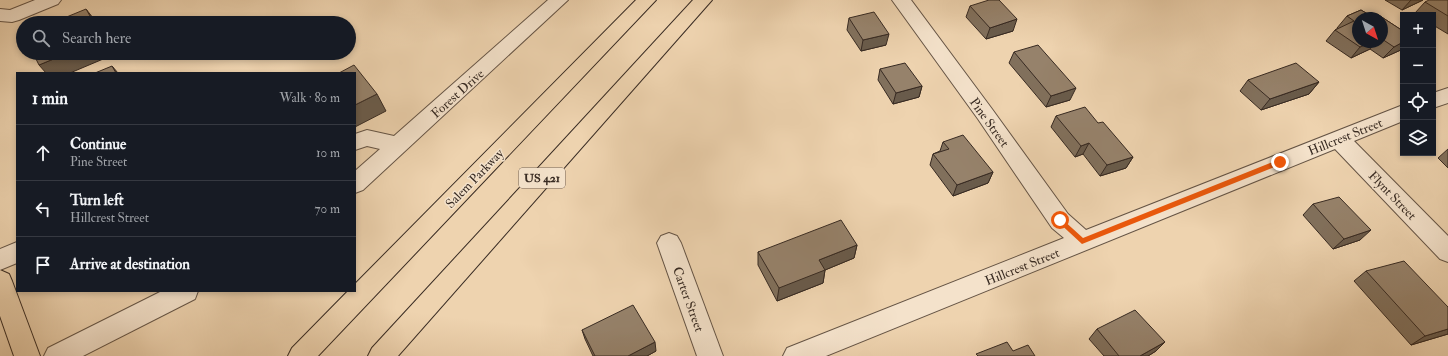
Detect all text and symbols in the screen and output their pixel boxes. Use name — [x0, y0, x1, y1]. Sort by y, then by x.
north arrow — [1352, 12, 1388, 48]
map controls — [1400, 12, 1436, 156]
button: + — [1400, 12, 1436, 48]
search box — [16, 16, 356, 60]
icon: search — [30, 27, 52, 49]
text: Search here — [62, 29, 131, 48]
button: − — [1400, 48, 1436, 84]
street label: Forest Drive — [428, 66, 488, 122]
button: locate — [1400, 84, 1436, 120]
text: 1 min — [32, 88, 68, 109]
text: Walk · 80 m — [279, 90, 340, 106]
street label: Pine Street — [966, 95, 1012, 150]
street label: Hillcrest Street — [1306, 115, 1385, 159]
button: layers — [1400, 120, 1436, 156]
text: Continue — [70, 135, 126, 154]
icon: ahead — [32, 142, 54, 164]
text: 10 m — [316, 145, 340, 161]
street label: Salem Parkway — [442, 145, 508, 212]
route end — [1271, 153, 1289, 171]
text: Pine Street — [70, 154, 127, 170]
road number: US 421 — [519, 168, 565, 188]
street label: Flynt Street — [1364, 168, 1420, 224]
text: Turn left — [70, 191, 124, 210]
icon: left — [32, 198, 54, 220]
text: 70 m — [315, 201, 340, 217]
text: Hillcrest Street — [70, 210, 149, 226]
route start — [1051, 211, 1069, 229]
street label: Hillcrest Street — [983, 245, 1062, 289]
icon: arrive — [32, 254, 54, 276]
text: Arrive at destination — [70, 255, 190, 274]
street label: Carter Street — [669, 265, 707, 334]

